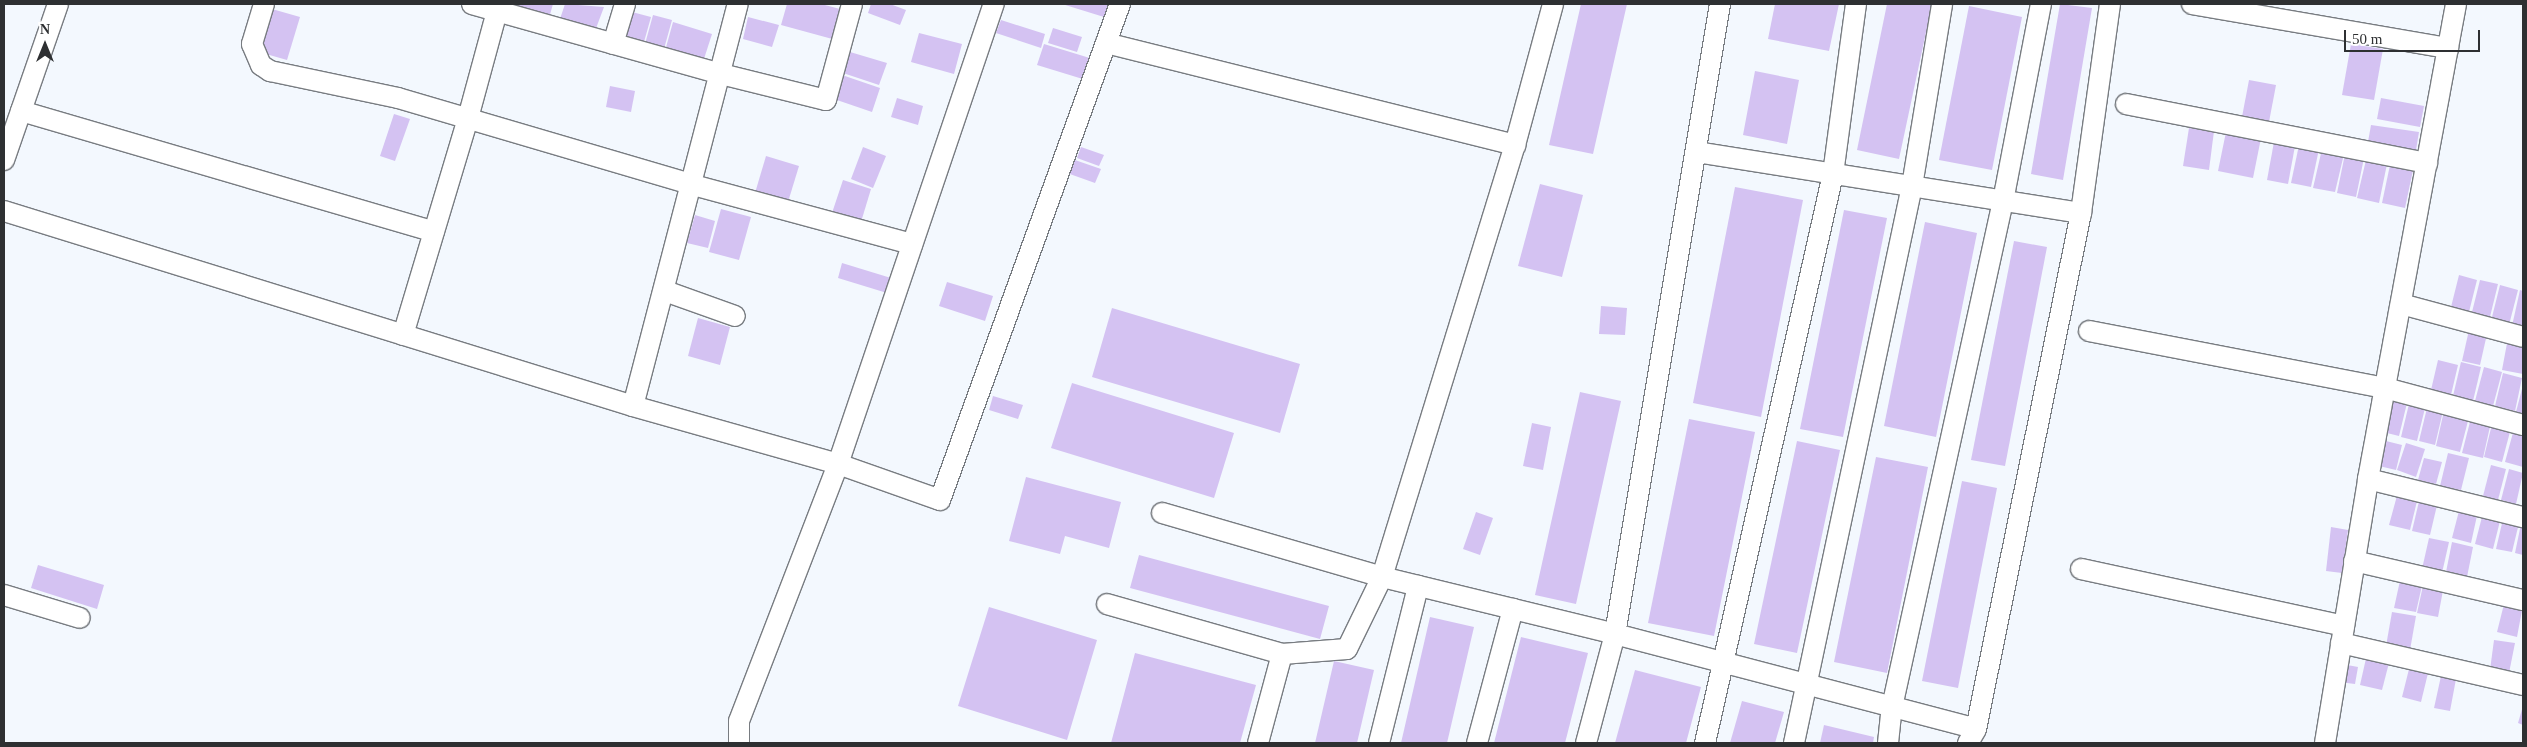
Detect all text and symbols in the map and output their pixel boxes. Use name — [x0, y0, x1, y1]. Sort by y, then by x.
north arrow — [20, 20, 70, 70]
scale bar — [2347, 20, 2483, 52]
text: N — [40, 22, 50, 37]
text: 50 m — [2352, 31, 2382, 47]

